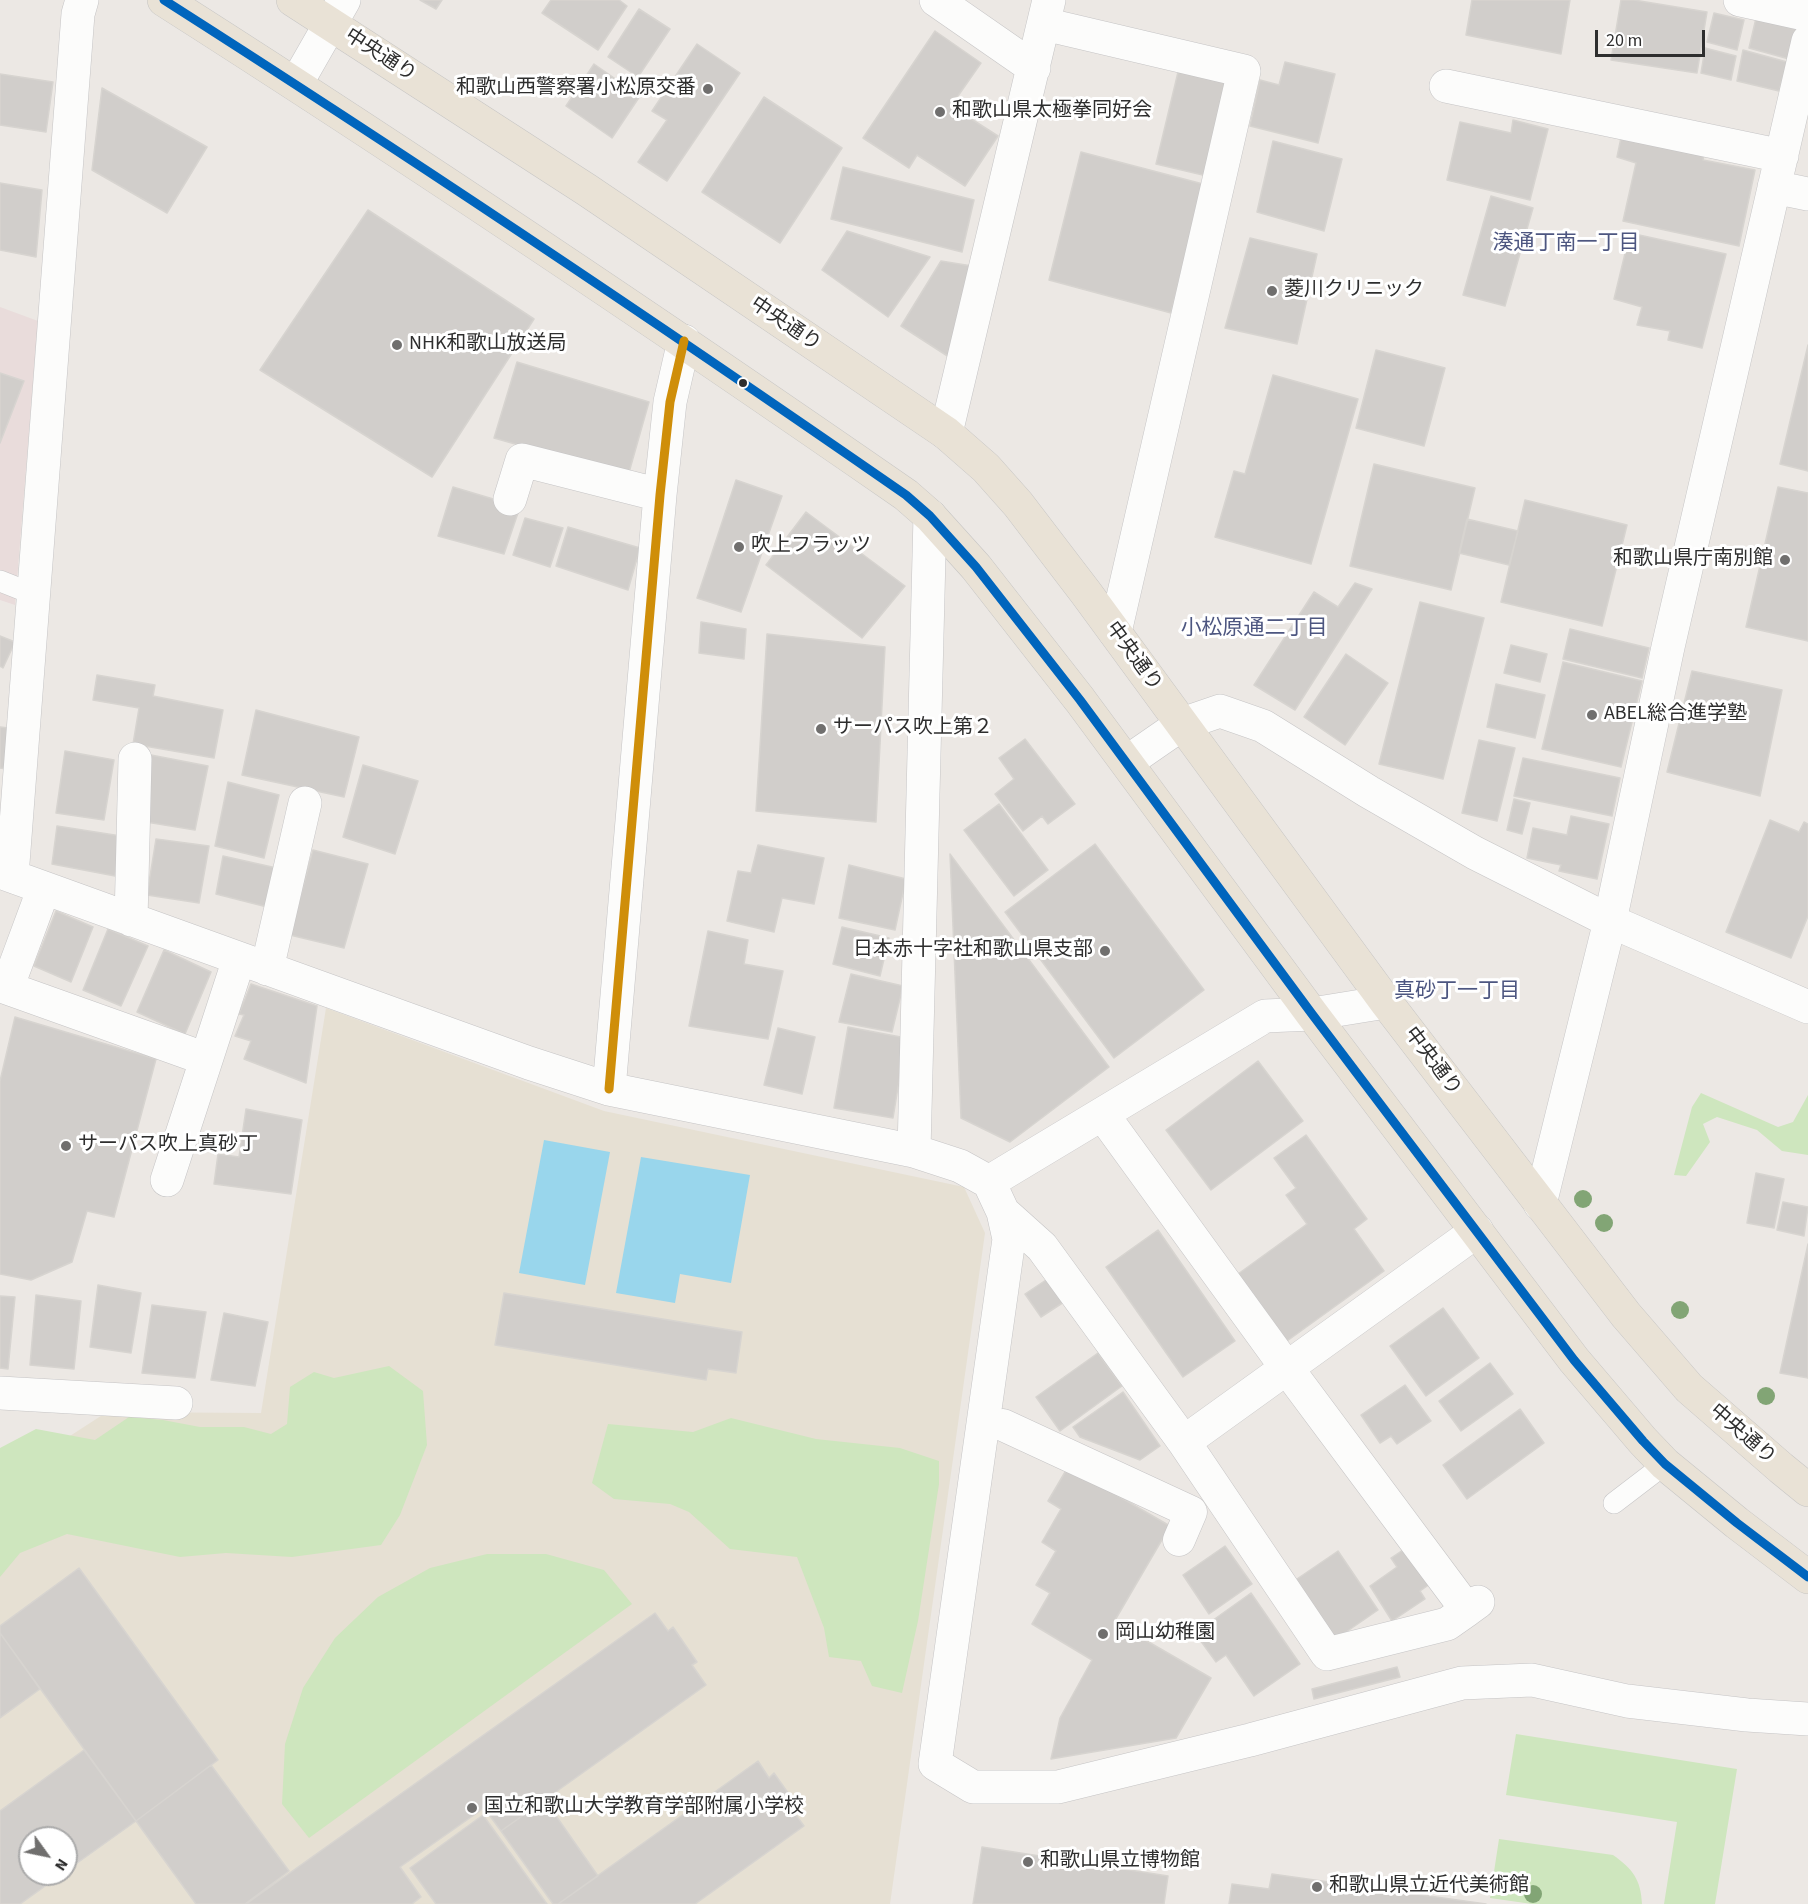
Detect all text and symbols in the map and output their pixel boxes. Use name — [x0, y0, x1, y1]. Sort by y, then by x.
scale bar — [1598, 18, 1708, 56]
street label: 中央通り — [340, 24, 420, 88]
text: 20 m — [1606, 28, 1642, 53]
place label: 和歌山西警察署小松原交番 — [456, 77, 696, 101]
marker: 和歌山西警察署小松原交番 — [701, 82, 715, 96]
place label: 和歌山県太極拳同好会 — [952, 100, 1152, 124]
marker: 和歌山県太極拳同好会 — [933, 105, 947, 119]
district label: 湊通丁南一丁目 — [1493, 231, 1639, 257]
place label: 菱川クリニック — [1284, 279, 1424, 303]
marker: 菱川クリニック — [1265, 284, 1279, 298]
street label: 中央通り — [745, 293, 825, 357]
place label: NHK和歌山放送局 — [409, 333, 567, 357]
marker: NHK和歌山放送局 — [390, 338, 404, 352]
unlabelled marker — [737, 377, 749, 389]
place label: 吹上フラッツ — [751, 535, 871, 559]
marker: 吹上フラッツ — [732, 540, 746, 554]
place label: 和歌山県庁南別館 — [1613, 548, 1773, 572]
marker: 和歌山県庁南別館 — [1778, 553, 1792, 567]
district label: 小松原通二丁目 — [1181, 616, 1327, 642]
street label: 中央通り — [1100, 618, 1166, 696]
place label: ABEL総合進学塾 — [1604, 703, 1747, 727]
marker: ABEL総合進学塾 — [1585, 708, 1599, 722]
place label: サーパス吹上第２ — [833, 717, 993, 741]
marker: サーパス吹上第２ — [814, 722, 828, 736]
place label: 日本赤十字社和歌山県支部 — [853, 939, 1093, 963]
marker: 日本赤十字社和歌山県支部 — [1098, 944, 1112, 958]
district label: 真砂丁一丁目 — [1394, 979, 1520, 1005]
street label: 中央通り — [1398, 1023, 1466, 1101]
place label: サーパス吹上真砂丁 — [78, 1134, 258, 1158]
marker: サーパス吹上真砂丁 — [59, 1139, 73, 1153]
street label: 中央通り — [1704, 1400, 1780, 1470]
place label: 岡山幼稚園 — [1115, 1622, 1215, 1646]
marker: 岡山幼稚園 — [1096, 1627, 1110, 1641]
place label: 国立和歌山大学教育学部附属小学校 — [484, 1796, 804, 1820]
marker: 国立和歌山大学教育学部附属小学校 — [465, 1801, 479, 1815]
north arrow — [18, 1826, 78, 1886]
place label: 和歌山県立博物館 — [1040, 1850, 1200, 1874]
text: N — [49, 1854, 74, 1875]
marker: 和歌山県立博物館 — [1021, 1855, 1035, 1869]
place label: 和歌山県立近代美術館 — [1329, 1875, 1529, 1899]
marker: 和歌山県立近代美術館 — [1310, 1880, 1324, 1894]

